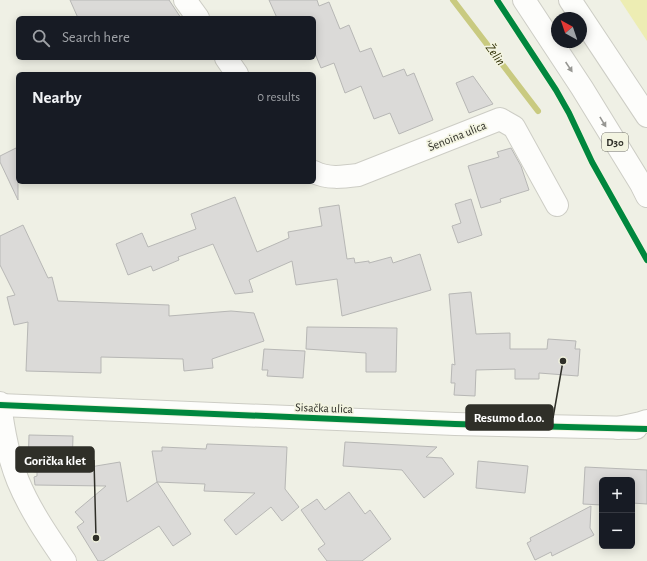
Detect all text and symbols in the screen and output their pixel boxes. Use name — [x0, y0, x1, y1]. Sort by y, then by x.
north arrow — [551, 12, 587, 48]
search box — [16, 16, 316, 60]
icon: search — [30, 27, 52, 49]
text: Search here — [62, 30, 130, 45]
water label: Želin — [483, 41, 508, 68]
one-way arrow — [565, 62, 572, 73]
text: Nearby — [32, 89, 82, 106]
text: 0 results — [257, 91, 300, 104]
one-way arrow — [599, 116, 606, 128]
street label: Šenoina ulica — [426, 118, 488, 153]
road number: D30 — [602, 133, 628, 151]
street label: Sisačka ulica — [295, 401, 354, 415]
callout: Resumo d.o.o. — [466, 405, 553, 430]
text: Resumo d.o.o. — [474, 412, 544, 425]
callout: Gorička klet — [16, 447, 94, 472]
text: Gorička klet — [24, 455, 86, 468]
map controls — [599, 477, 635, 549]
button: + — [599, 477, 635, 513]
button: − — [599, 513, 635, 549]

